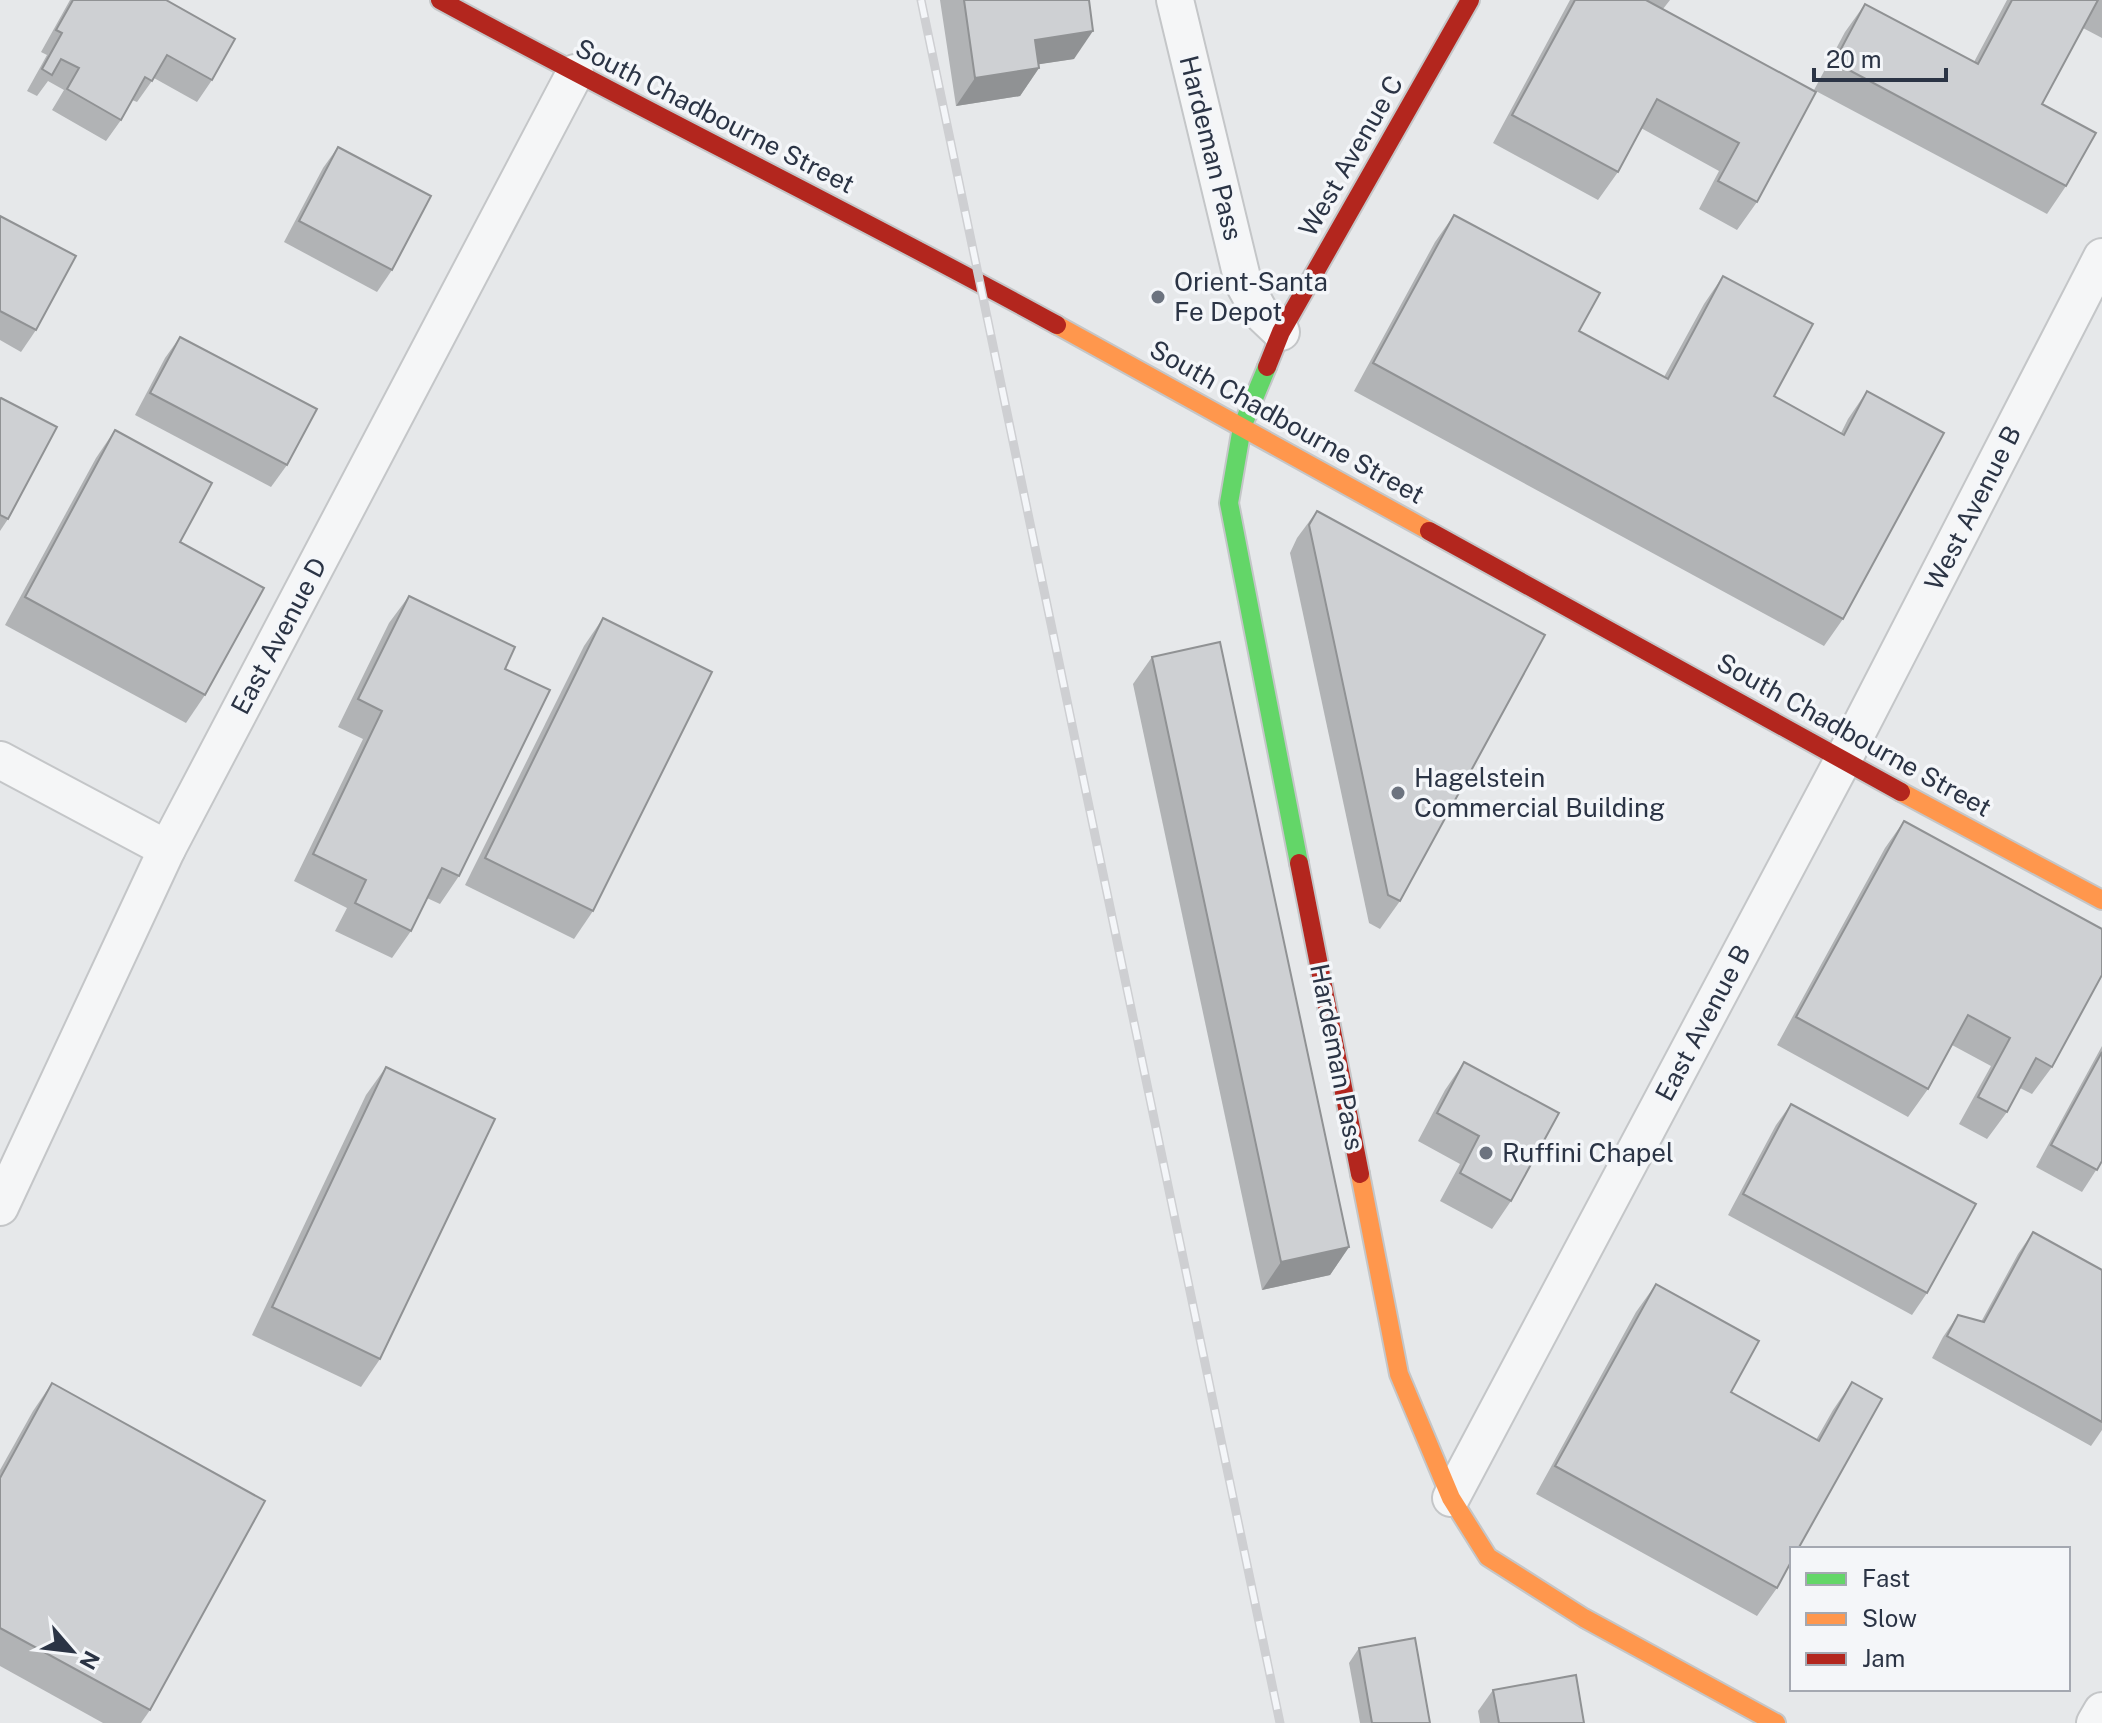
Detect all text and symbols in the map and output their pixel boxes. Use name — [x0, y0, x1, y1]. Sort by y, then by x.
street label: South Chadbourne Street — [571, 32, 860, 199]
scale bar — [1814, 32, 1946, 82]
text: 20 m — [1826, 45, 1882, 73]
street label: Hardeman Pass — [1174, 52, 1249, 244]
street label: West Avenue C — [1292, 70, 1409, 242]
place label: Orient-Santa Fe Depot — [1174, 266, 1328, 327]
marker: Orient-Santa Fe Depot — [1149, 288, 1167, 306]
street label: South Chadbourne Street — [1145, 333, 1430, 510]
street label: West Avenue B — [1918, 420, 2027, 595]
street label: East Avenue D — [224, 552, 333, 719]
street label: South Chadbourne Street — [1712, 646, 1997, 823]
place label: Hagelstein Commercial Building — [1414, 762, 1665, 823]
marker: Hagelstein Commercial Building — [1389, 784, 1407, 802]
street label: East Avenue B — [1648, 939, 1757, 1106]
street label: Hardeman Pass — [1304, 961, 1371, 1153]
place label: Ruffini Chapel — [1502, 1137, 1674, 1168]
marker: Ruffini Chapel — [1477, 1144, 1495, 1162]
legend — [1790, 1547, 2070, 1691]
text: Fast — [1862, 1564, 1910, 1592]
text: Slow — [1862, 1604, 1917, 1632]
north arrow — [32, 1611, 112, 1691]
text: Jam — [1862, 1644, 1905, 1672]
text: N — [74, 1647, 105, 1674]

